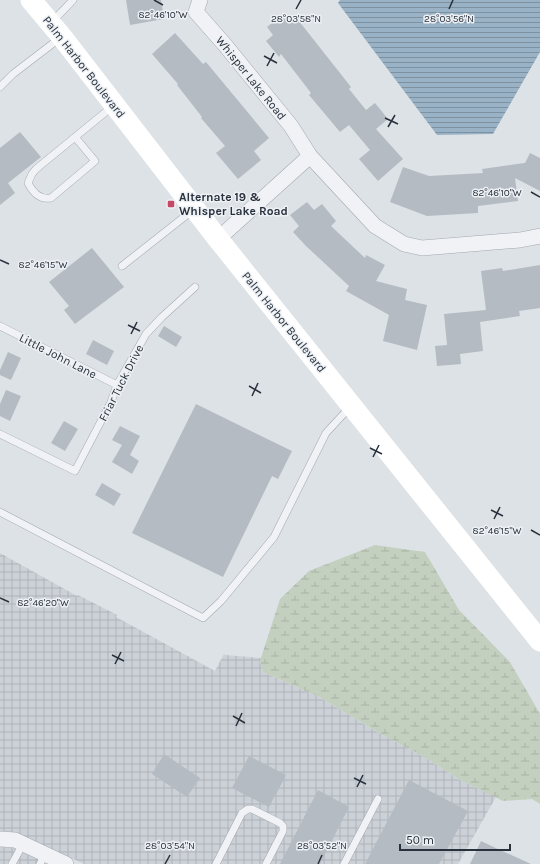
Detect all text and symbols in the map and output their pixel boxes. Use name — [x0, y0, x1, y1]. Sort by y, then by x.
text: 82°46'10"W — [138, 9, 188, 21]
street label: Palm Harbor Boulevard — [40, 13, 128, 121]
text: 28°03'58"N — [271, 13, 321, 25]
text: 28°03'56"N — [424, 13, 474, 25]
street label: Whisper Lake Road — [213, 33, 289, 123]
text: 82°46'10"W — [472, 187, 522, 199]
place label: Alternate 19 & Whisper Lake Road — [179, 190, 288, 218]
marker: Alternate 19 & Whisper Lake Road — [166, 199, 176, 209]
text: 82°46'15"W — [19, 259, 68, 271]
street label: Palm Harbor Boulevard — [239, 269, 329, 375]
street label: Little John Lane — [17, 330, 99, 382]
street label: Friar Tuck Drive — [96, 342, 146, 424]
text: 82°46'15"W — [473, 525, 522, 537]
text: 82°46'20"W — [17, 597, 69, 609]
scale bar — [400, 826, 510, 852]
text: 50 m — [406, 833, 434, 847]
text: 28°03'54"N — [145, 840, 195, 852]
text: 28°03'52"N — [297, 840, 347, 852]

